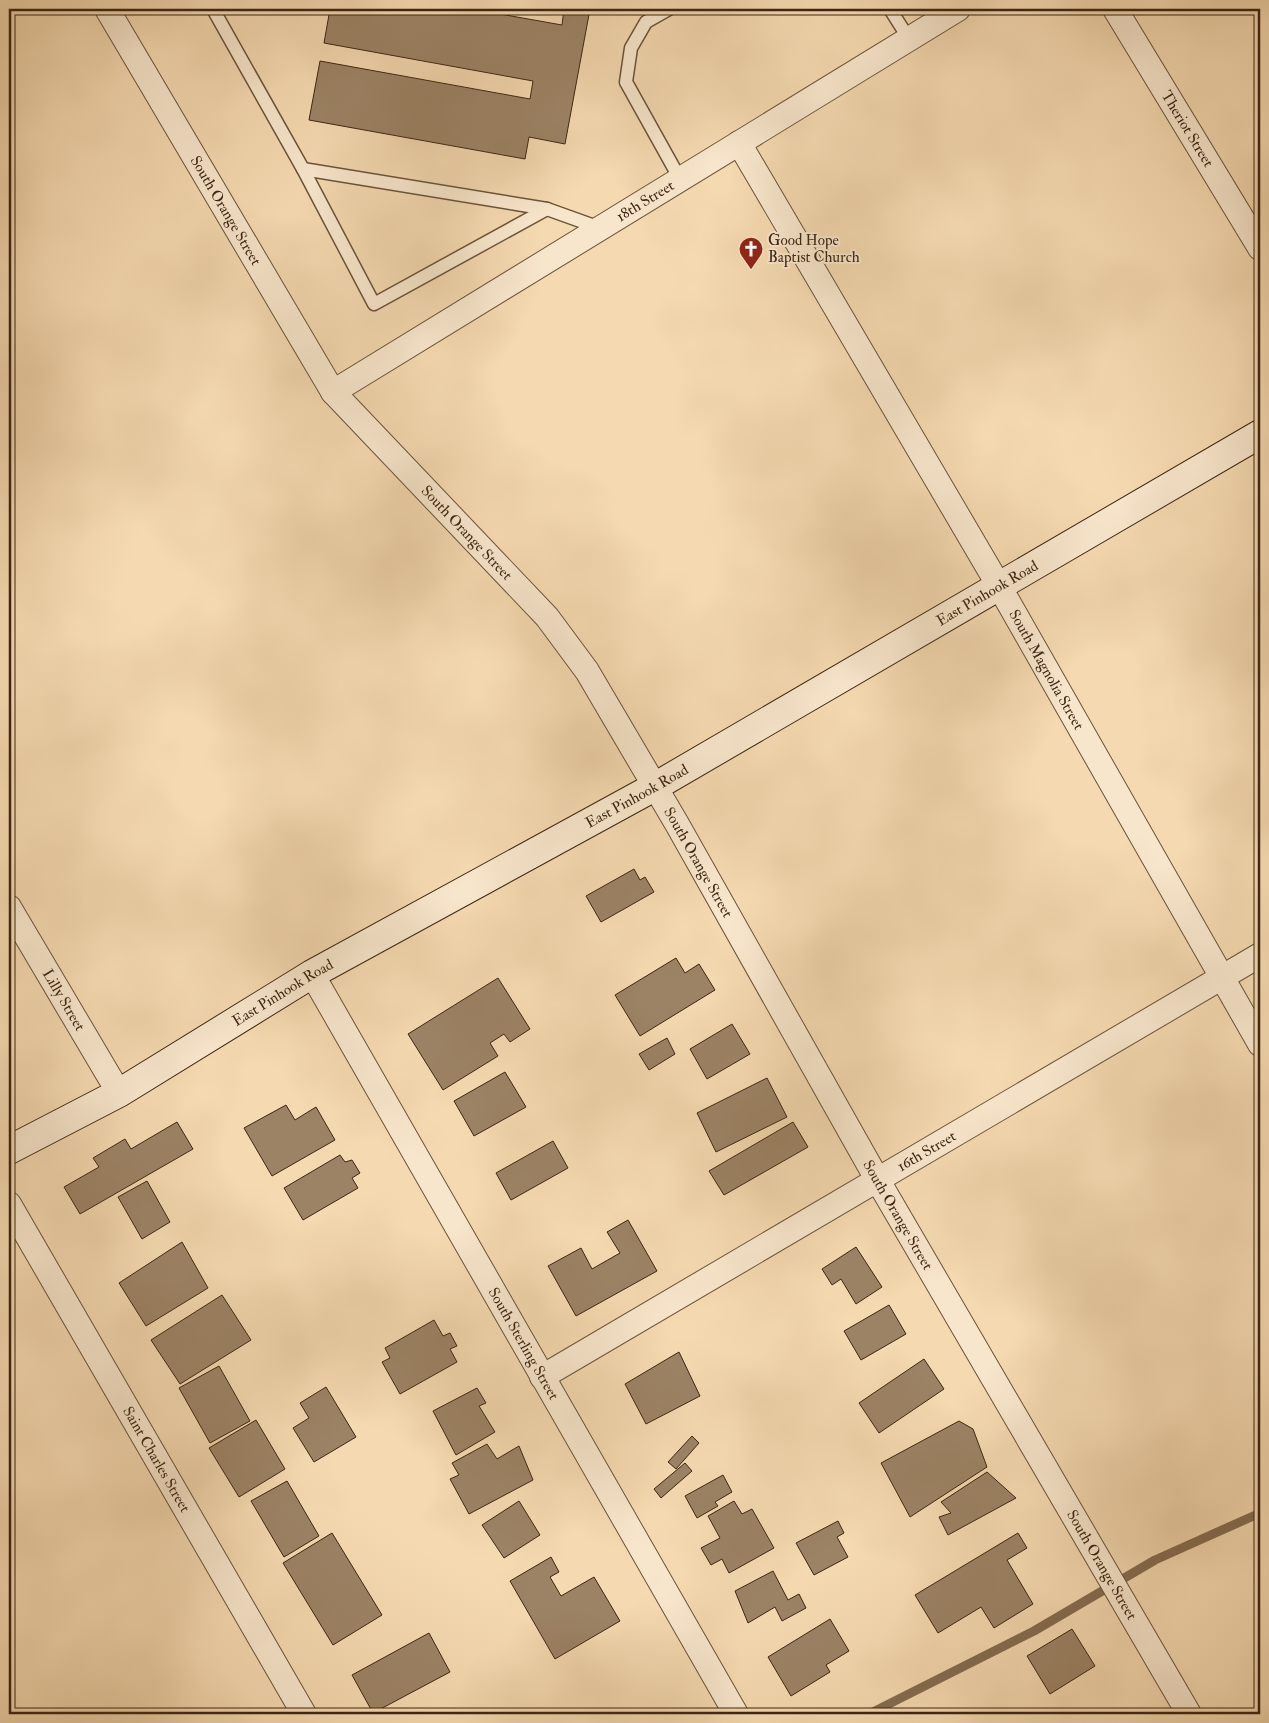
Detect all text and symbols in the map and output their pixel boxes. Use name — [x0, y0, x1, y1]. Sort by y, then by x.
street label: Theriot Street — [1157, 87, 1218, 171]
street label: South Orange Street — [186, 152, 266, 269]
street label: 18th Street — [613, 176, 678, 226]
place label: Good Hope Baptist Church — [768, 231, 860, 268]
church icon: Good Hope Baptist Church — [738, 236, 764, 270]
street label: South Orange Street — [417, 481, 517, 584]
street label: East Pinhook Road — [933, 556, 1042, 630]
street label: South Magnolia Street — [1005, 606, 1089, 733]
street label: East Pinhook Road — [582, 760, 692, 832]
street label: South Orange Street — [660, 804, 737, 921]
street label: East Pinhook Road — [229, 954, 337, 1030]
street label: Lilly Street — [38, 966, 90, 1034]
street label: 16th Street — [894, 1126, 959, 1176]
street label: South Orange Street — [859, 1157, 937, 1273]
street label: South Sterling Street — [484, 1284, 564, 1403]
street label: Saint Charles Street — [119, 1403, 195, 1516]
street label: South Orange Street — [1063, 1506, 1141, 1623]

